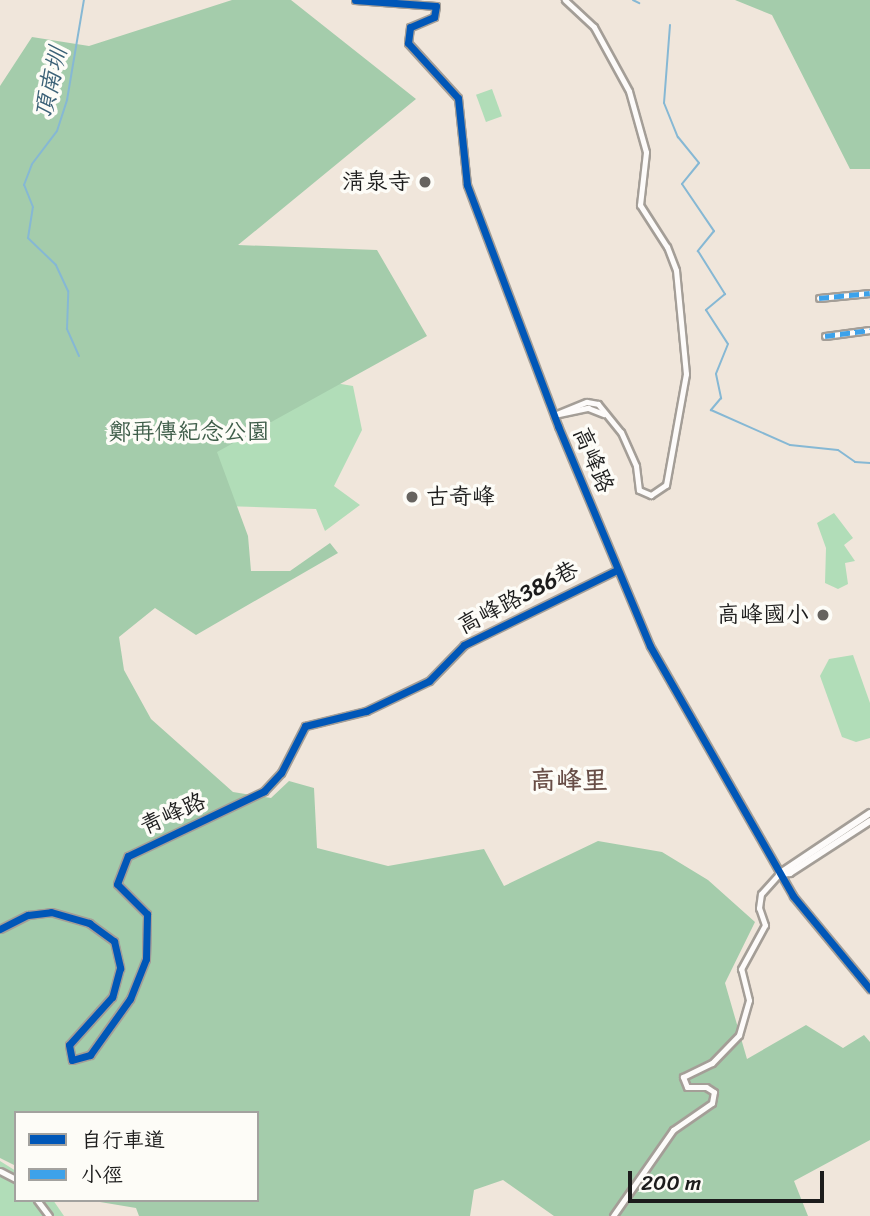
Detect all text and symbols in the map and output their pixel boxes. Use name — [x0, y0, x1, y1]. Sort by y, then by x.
water label: 頂南圳 — [29, 45, 73, 121]
place label: 清泉寺 — [342, 168, 411, 196]
marker: 清泉寺 — [417, 174, 433, 190]
park label: 鄭再傳紀念公園 — [109, 418, 269, 446]
street label: 高峰路 — [567, 423, 619, 497]
place label: 古奇峰 — [426, 483, 495, 511]
marker: 古奇峰 — [404, 489, 420, 505]
street label: 高峰路386巷 — [453, 556, 583, 640]
place label: 高峰國小 — [717, 601, 809, 629]
marker: 高峰國小 — [815, 607, 831, 623]
district label: 高峰里 — [530, 765, 608, 797]
street label: 青峰路 — [136, 787, 210, 841]
legend — [14, 1111, 259, 1202]
text: 自行車道 — [81, 1121, 165, 1159]
text: 小徑 — [81, 1156, 123, 1194]
scale bar — [632, 1156, 828, 1200]
text: 200 m — [641, 1164, 701, 1202]

